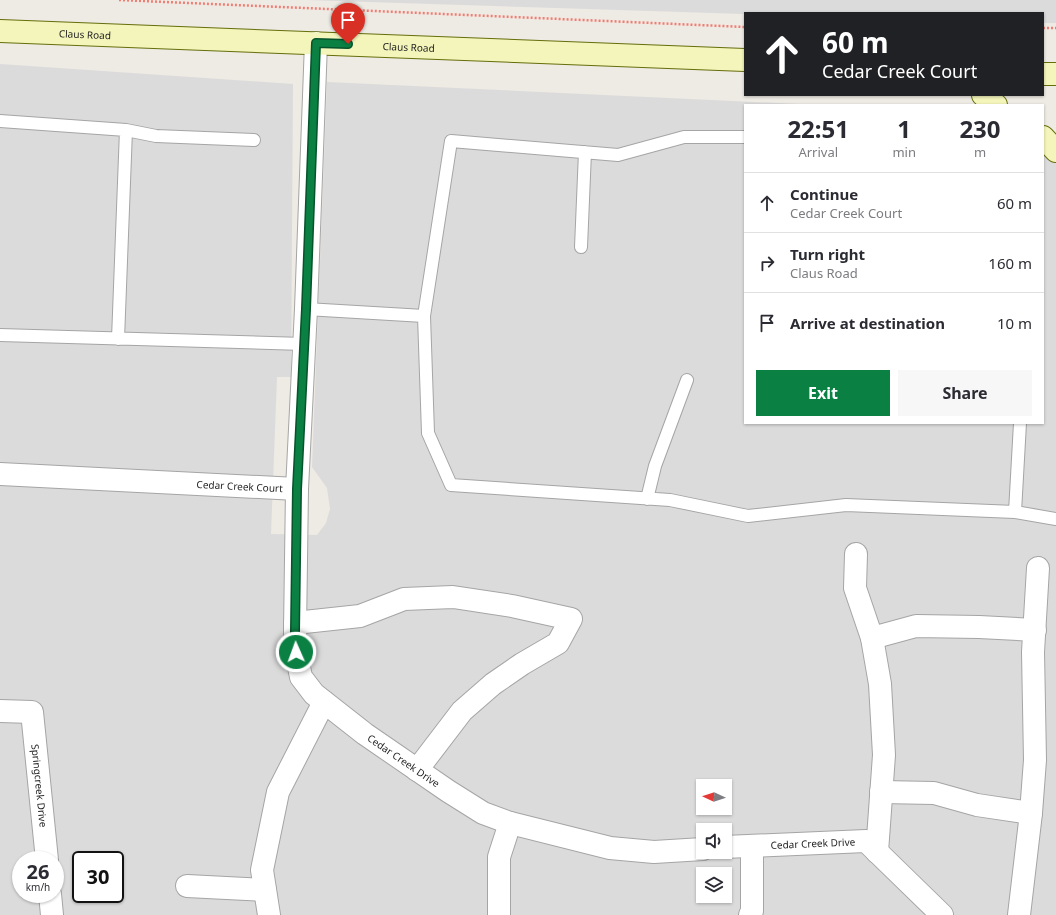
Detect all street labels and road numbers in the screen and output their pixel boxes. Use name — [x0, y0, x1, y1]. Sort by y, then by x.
street label: Claus Road — [59, 26, 111, 42]
street label: Claus Road — [382, 39, 435, 55]
street label: Cedar Creek Court — [196, 477, 284, 495]
street label: Cedar Creek Drive — [365, 731, 443, 790]
street label: Springcreek Drive — [28, 743, 51, 828]
street label: Cedar Creek Drive — [770, 834, 856, 852]

